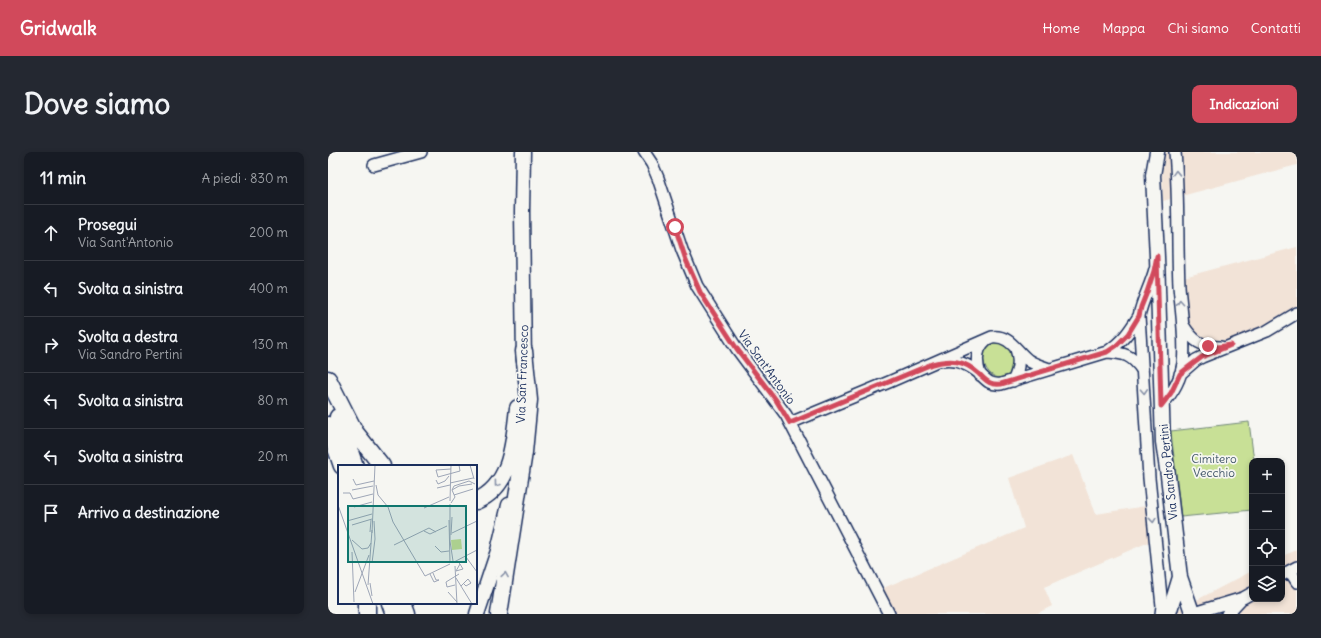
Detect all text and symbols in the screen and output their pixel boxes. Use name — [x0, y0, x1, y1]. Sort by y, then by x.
text: Gridwalk — [20, 16, 97, 40]
text: Home — [1042, 19, 1080, 37]
text: Mappa — [1102, 19, 1145, 37]
text: Chi siamo — [1167, 19, 1229, 37]
text: Contatti — [1251, 19, 1301, 37]
button: Indicazioni — [1192, 85, 1297, 123]
text: Dove siamo — [24, 86, 170, 122]
text: 11 min — [40, 167, 86, 189]
text: A piedi · 830 m — [202, 170, 288, 187]
one-way arrow — [1172, 170, 1180, 176]
text: Prosegui — [78, 215, 137, 234]
route start — [666, 218, 684, 236]
icon: ahead — [40, 222, 62, 244]
text: 200 m — [249, 224, 288, 241]
text: Via Sant'Antonio — [78, 234, 173, 251]
icon: left — [40, 278, 62, 300]
text: Svolta a sinistra — [78, 279, 183, 298]
text: 400 m — [249, 280, 288, 297]
one-way arrow — [1176, 300, 1185, 306]
street label: Via San Francesco — [513, 324, 531, 424]
text: Svolta a destra — [78, 327, 178, 346]
street label: Via Sant'Antonio — [735, 327, 799, 407]
icon: right — [40, 334, 62, 356]
text: 130 m — [252, 336, 288, 353]
route end — [1199, 337, 1217, 355]
text: Via Sandro Pertini — [78, 346, 182, 363]
one-way arrow — [1139, 387, 1148, 394]
icon: left — [40, 390, 62, 412]
text: Svolta a sinistra — [78, 391, 183, 410]
text: 80 m — [257, 392, 288, 409]
street label: Via Sandro Pertini — [1156, 423, 1180, 521]
icon: left — [40, 446, 62, 468]
text: Svolta a sinistra — [78, 447, 183, 466]
text: 20 m — [258, 448, 288, 465]
park label: Cimitero Vecchio — [1191, 451, 1237, 480]
map controls — [1249, 458, 1285, 602]
button: + — [1249, 458, 1285, 494]
inset map — [338, 465, 477, 604]
one-way arrow — [495, 479, 502, 486]
button: − — [1249, 494, 1285, 530]
icon: arrive — [40, 502, 62, 524]
text: Arrivo a destinazione — [78, 503, 220, 522]
one-way arrow — [1149, 517, 1158, 523]
button: locate — [1249, 530, 1285, 566]
button: layers — [1249, 566, 1285, 602]
one-way arrow — [500, 572, 509, 579]

